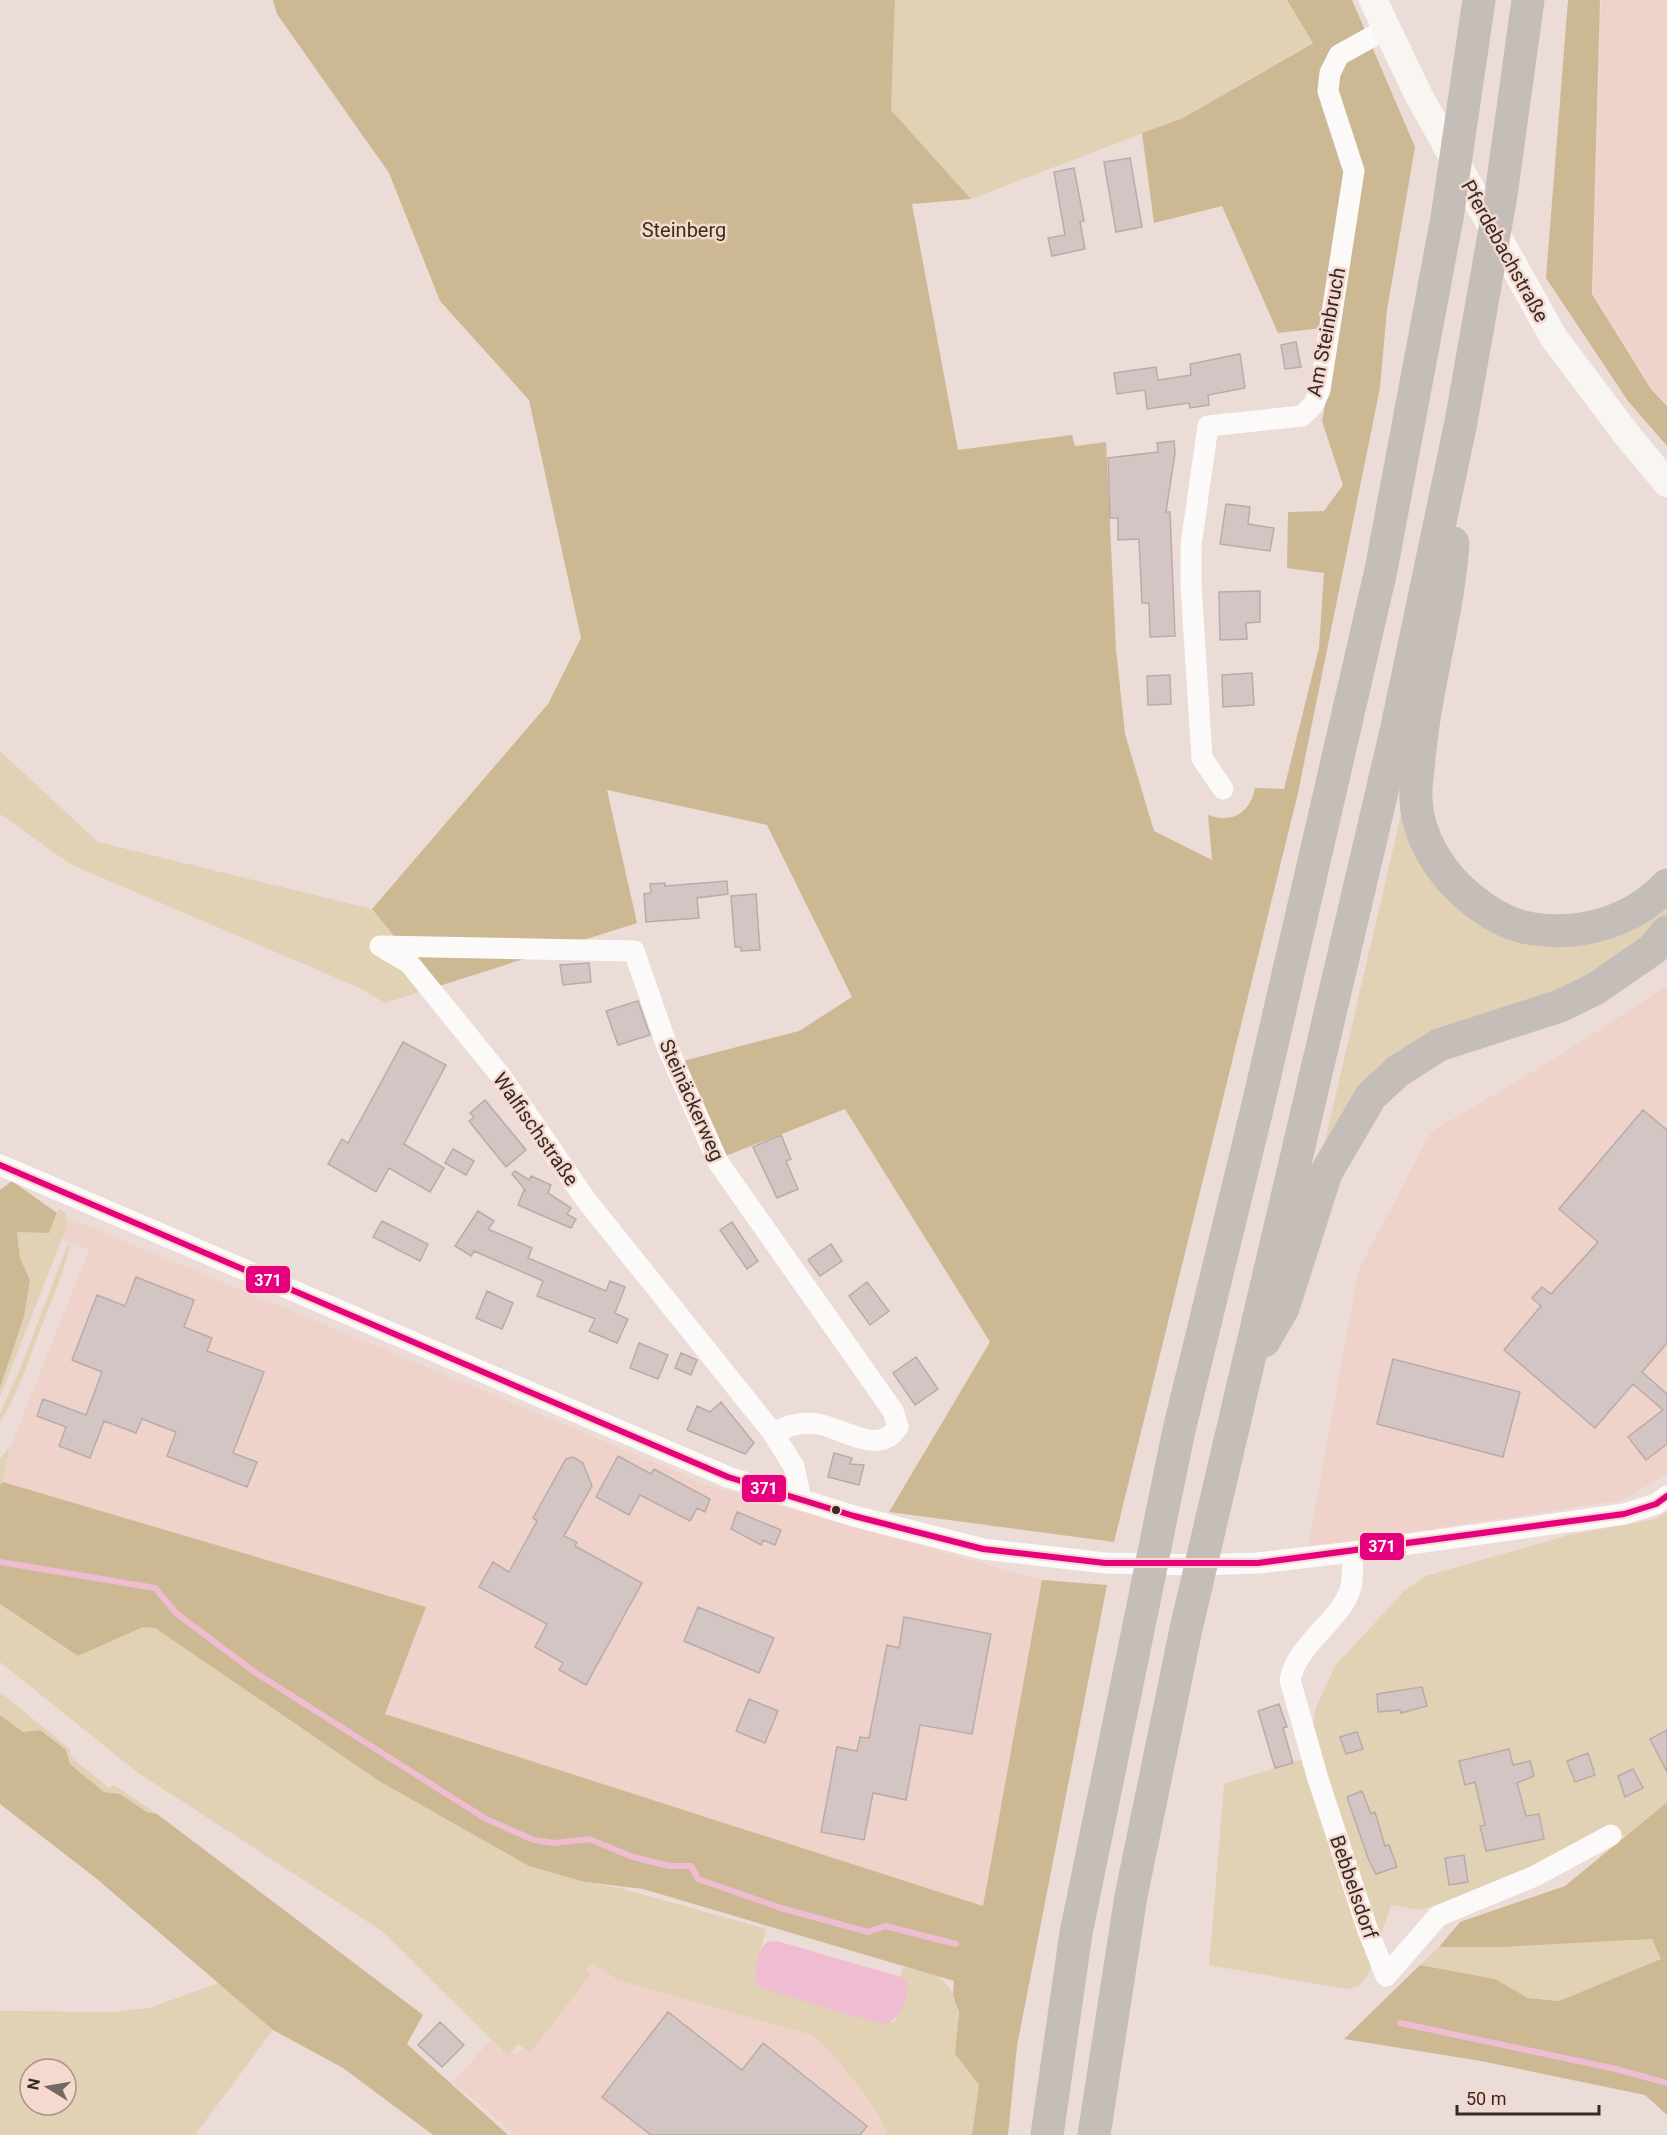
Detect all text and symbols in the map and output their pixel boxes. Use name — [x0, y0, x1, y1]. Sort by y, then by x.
street label: Pferdebachstraße — [1456, 176, 1554, 326]
park label: Steinberg — [642, 218, 726, 242]
street label: Am Steinbruch — [1302, 265, 1350, 399]
street label: Steinäckerweg — [654, 1035, 730, 1165]
street label: Walfischstraße — [488, 1068, 584, 1190]
line badge: 371 — [245, 1265, 291, 1294]
text: 371 — [254, 1271, 282, 1290]
line badge: 371 — [741, 1474, 787, 1503]
text: 371 — [750, 1479, 778, 1498]
unlabelled marker — [830, 1504, 842, 1516]
line badge: 371 — [1359, 1532, 1405, 1561]
text: 371 — [1368, 1537, 1396, 1556]
street label: Bebbelsdorf — [1325, 1832, 1383, 1942]
north arrow — [18, 2057, 78, 2117]
text: N — [23, 2077, 44, 2092]
scale bar — [1457, 2078, 1600, 2116]
text: 50 m — [1466, 2088, 1506, 2109]

